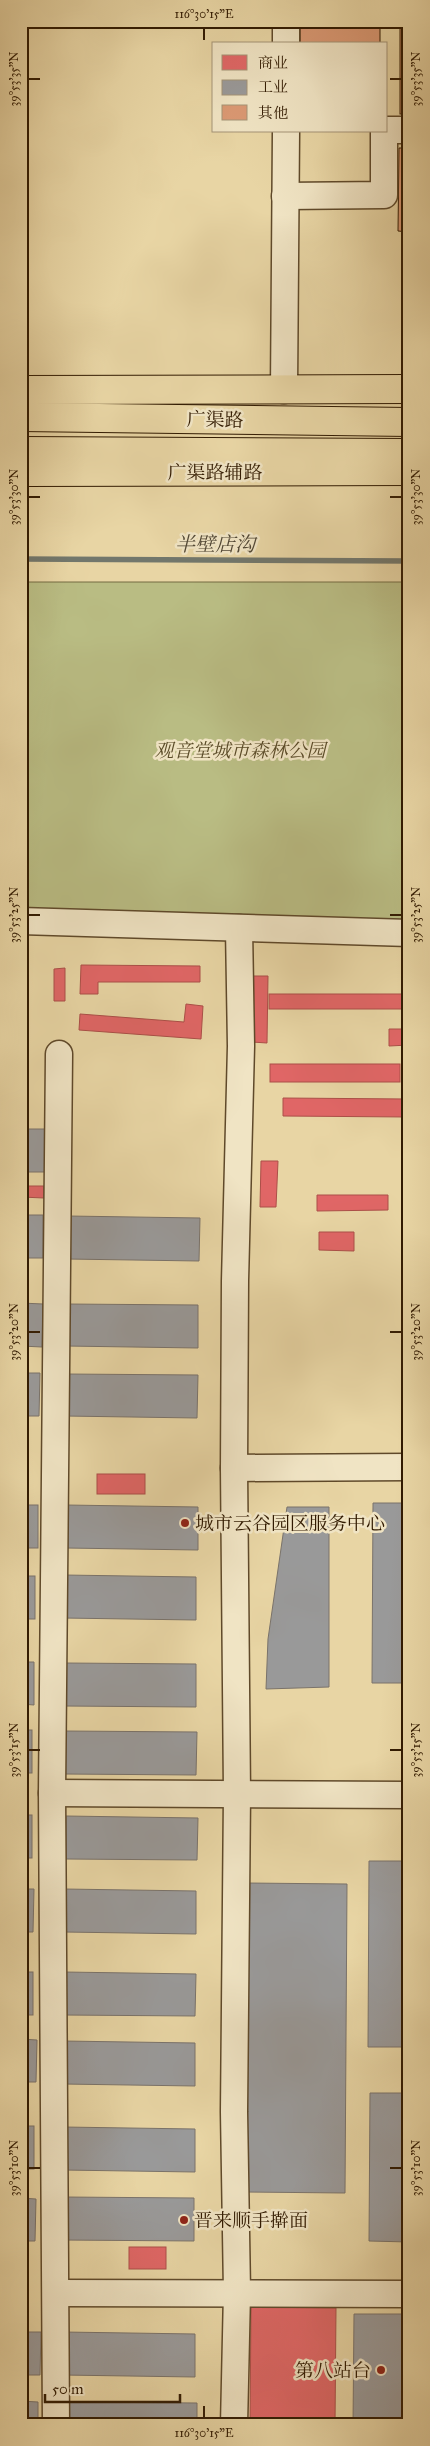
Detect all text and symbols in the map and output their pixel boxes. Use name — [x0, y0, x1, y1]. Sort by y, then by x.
text: 116°30'15"E — [174, 7, 234, 21]
legend — [212, 42, 388, 132]
text: 39°53'35"N — [7, 51, 21, 107]
text: 39°53'35"N — [409, 51, 423, 107]
text: 商业 — [258, 54, 288, 72]
text: 工业 — [258, 78, 288, 96]
text: 其他 — [258, 104, 288, 122]
street label: 广渠路 — [186, 408, 244, 431]
street label: 广渠路辅路 — [167, 461, 263, 484]
text: 39°53'30"N — [7, 469, 21, 525]
text: 39°53'30"N — [409, 469, 423, 525]
water label: 半壁店沟 — [175, 532, 258, 556]
park label: 观音堂城市森林公园 — [154, 739, 328, 762]
text: 39°53'25"N — [7, 887, 21, 943]
text: 39°53'25"N — [409, 887, 423, 943]
text: 39°53'20"N — [7, 1303, 21, 1361]
text: 39°53'20"N — [409, 1303, 423, 1361]
place label: 城市云谷园区服务中心 — [195, 1512, 385, 1535]
marker: 城市云谷园区服务中心 — [179, 1517, 191, 1529]
text: 39°53'15"N — [7, 1723, 21, 1777]
text: 39°53'15"N — [409, 1723, 423, 1777]
text: 39°53'10"N — [7, 2140, 21, 2196]
text: 39°53'10"N — [409, 2140, 423, 2196]
place label: 晋来顺手擀面 — [194, 2209, 308, 2232]
marker: 晋来顺手擀面 — [178, 2214, 190, 2226]
place label: 第八站台 — [295, 2359, 371, 2382]
marker: 第八站台 — [375, 2364, 387, 2376]
scale bar — [45, 2371, 180, 2403]
text: 50 m — [52, 2380, 84, 2398]
text: 116°30'15"E — [174, 2426, 234, 2440]

